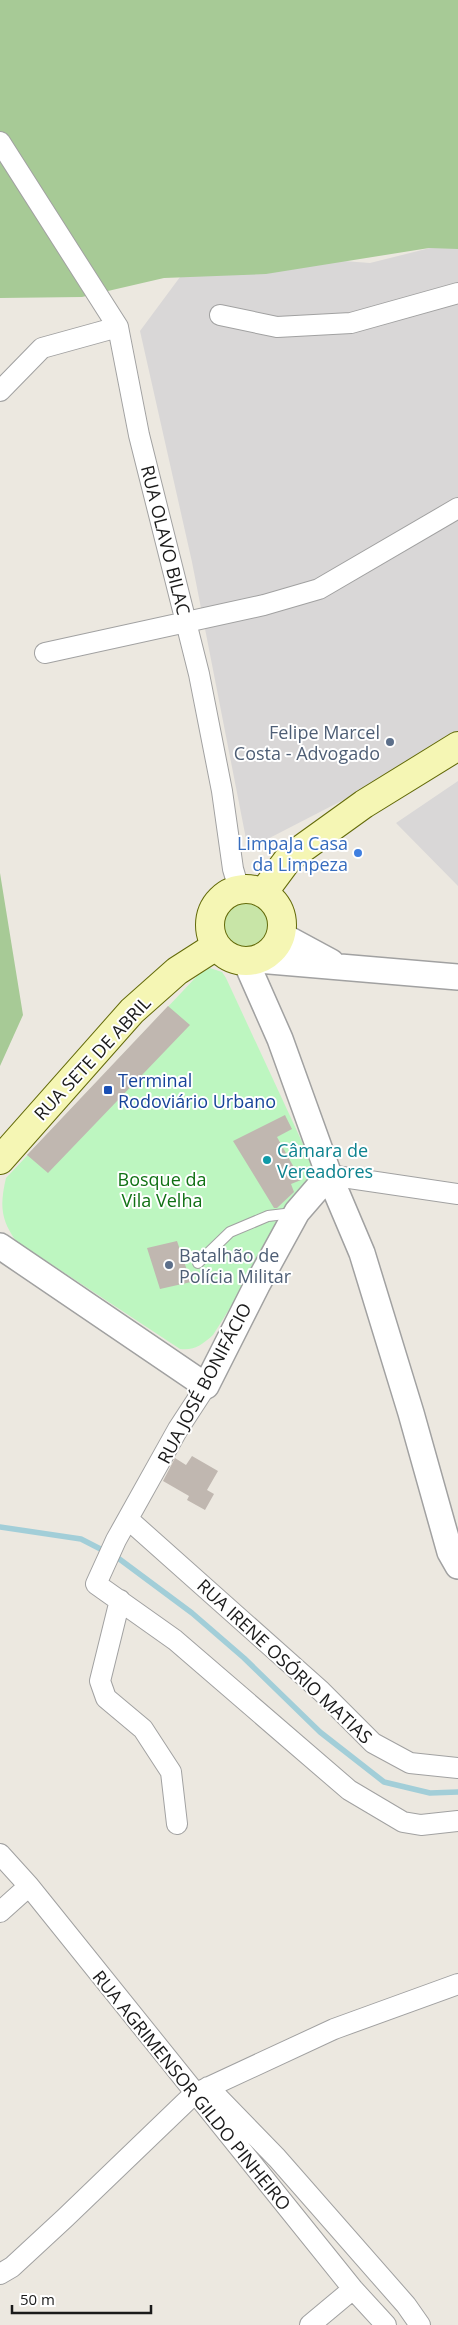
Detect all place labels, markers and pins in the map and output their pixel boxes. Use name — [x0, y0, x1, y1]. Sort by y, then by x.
place label: Felipe Marcel Costa - Advogado — [234, 720, 380, 765]
marker: Felipe Marcel Costa - Advogado — [384, 736, 396, 748]
place label: LimpaJa Casa da Limpeza — [237, 831, 348, 876]
marker: LimpaJa Casa da Limpeza — [352, 847, 364, 859]
place label: Terminal Rodoviário Urbano — [118, 1068, 276, 1113]
marker: Terminal Rodoviário Urbano — [102, 1084, 114, 1096]
place label: Câmara de Vereadores — [277, 1138, 373, 1183]
marker: Câmara de Vereadores — [261, 1154, 273, 1166]
place label: Batalhão de Polícia Militar — [179, 1243, 292, 1288]
marker: Batalhão de Polícia Militar — [163, 1259, 175, 1271]

